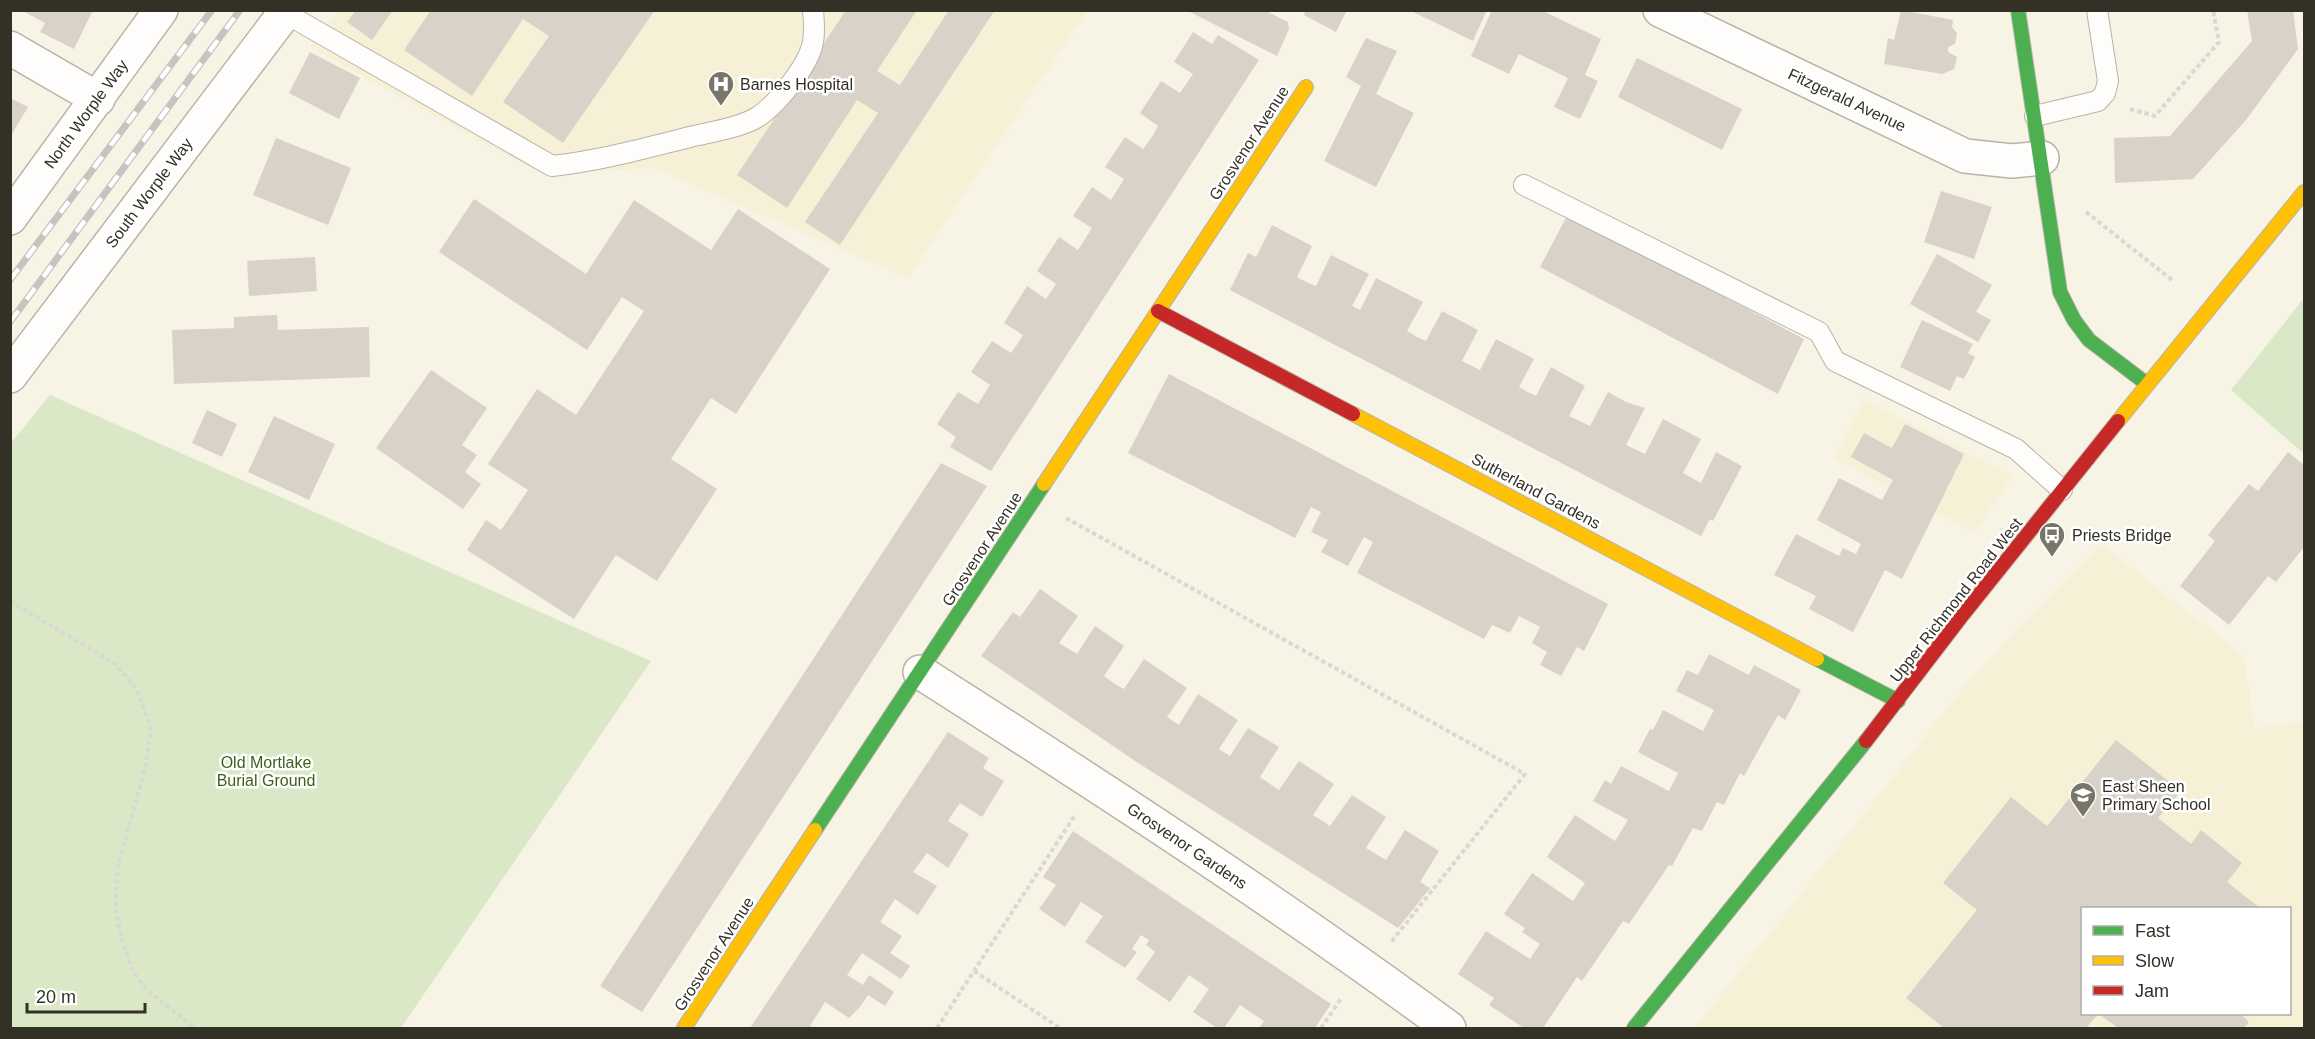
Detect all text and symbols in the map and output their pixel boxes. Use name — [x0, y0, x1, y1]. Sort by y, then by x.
street label: North Worple Way — [41, 56, 131, 172]
street label: Fitzgerald Avenue — [1785, 65, 1909, 135]
hospital icon: Barnes Hospital — [706, 69, 736, 107]
place label: Barnes Hospital — [740, 76, 853, 93]
street label: Grosvenor Avenue — [1206, 83, 1292, 203]
street label: South Worple Way — [102, 135, 196, 251]
street label: Sutherland Gardens — [1469, 450, 1603, 532]
street label: Grosvenor Avenue — [939, 489, 1025, 609]
street label: Upper Richmond Road West — [1887, 514, 2026, 685]
bus stop icon: Priests Bridge — [2037, 520, 2067, 558]
place label: Priests Bridge — [2072, 527, 2172, 544]
park label: Old Mortlake Burial Ground — [217, 754, 315, 789]
place label: East Sheen Primary School — [2102, 778, 2210, 813]
school or university icon: East Sheen Primary School — [2068, 780, 2098, 818]
street label: Grosvenor Gardens — [1124, 800, 1250, 892]
street label: Grosvenor Avenue — [671, 894, 757, 1014]
legend — [2081, 907, 2291, 1015]
text: Fast — [2135, 921, 2170, 941]
text: Slow — [2135, 951, 2175, 971]
scale bar — [27, 976, 146, 1014]
text: Jam — [2135, 981, 2169, 1001]
text: 20 m — [36, 987, 76, 1007]

